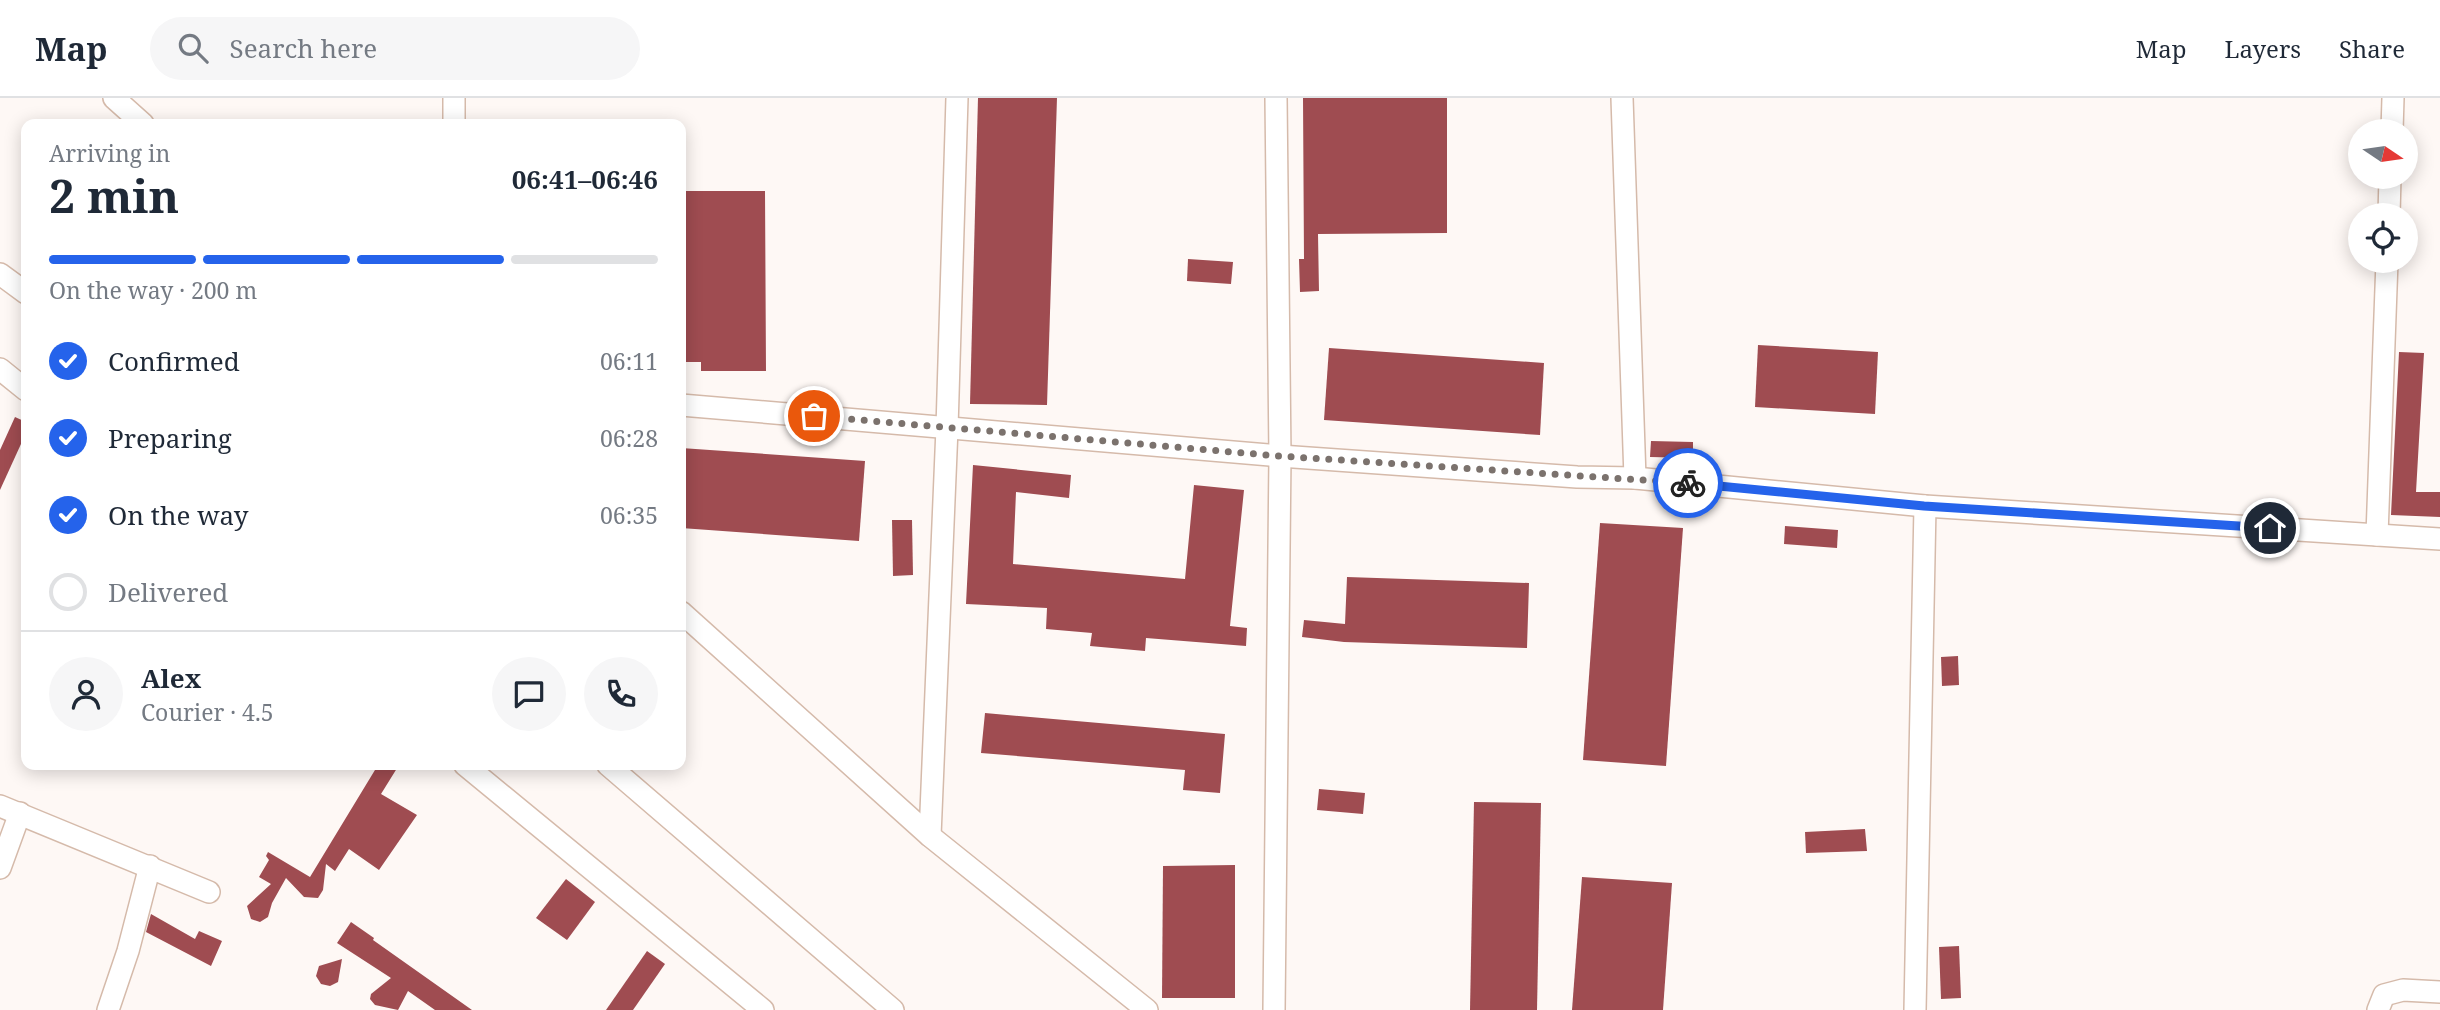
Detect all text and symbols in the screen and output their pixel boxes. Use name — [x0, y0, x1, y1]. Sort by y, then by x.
search box — [150, 17, 640, 80]
text: Map — [35, 26, 108, 71]
icon: search — [174, 29, 212, 67]
text: Search here — [230, 30, 377, 66]
text: Map — [2136, 32, 2187, 65]
text: Layers — [2225, 32, 2301, 65]
text: Share — [2339, 32, 2405, 65]
north arrow — [2348, 119, 2418, 189]
map controls — [2348, 119, 2418, 273]
text: Arriving in — [49, 137, 170, 169]
text: 06:41–06:46 — [512, 161, 658, 197]
text: 2 min — [49, 164, 179, 226]
button: locate — [2348, 203, 2418, 273]
text: On the way · 200 m — [49, 274, 257, 306]
icon: check — [49, 342, 87, 380]
text: Confirmed — [108, 343, 240, 379]
text: 06:11 — [600, 345, 658, 377]
pin — [784, 386, 844, 446]
icon: bag — [795, 397, 833, 435]
icon: check — [49, 419, 87, 457]
text: Preparing — [108, 420, 232, 456]
text: 06:28 — [600, 422, 658, 454]
courier — [1653, 448, 1723, 518]
icon: bike — [1669, 464, 1707, 502]
icon: check — [49, 496, 87, 534]
text: On the way — [108, 497, 248, 533]
pin — [2240, 498, 2300, 558]
text: 06:35 — [600, 499, 658, 531]
icon: home — [2251, 509, 2289, 547]
text: Delivered — [108, 574, 228, 610]
button: person — [49, 657, 123, 731]
button: chat — [492, 657, 566, 731]
button: phone — [584, 657, 658, 731]
text: Alex — [141, 660, 201, 696]
text: Courier · 4.5 — [141, 696, 274, 728]

